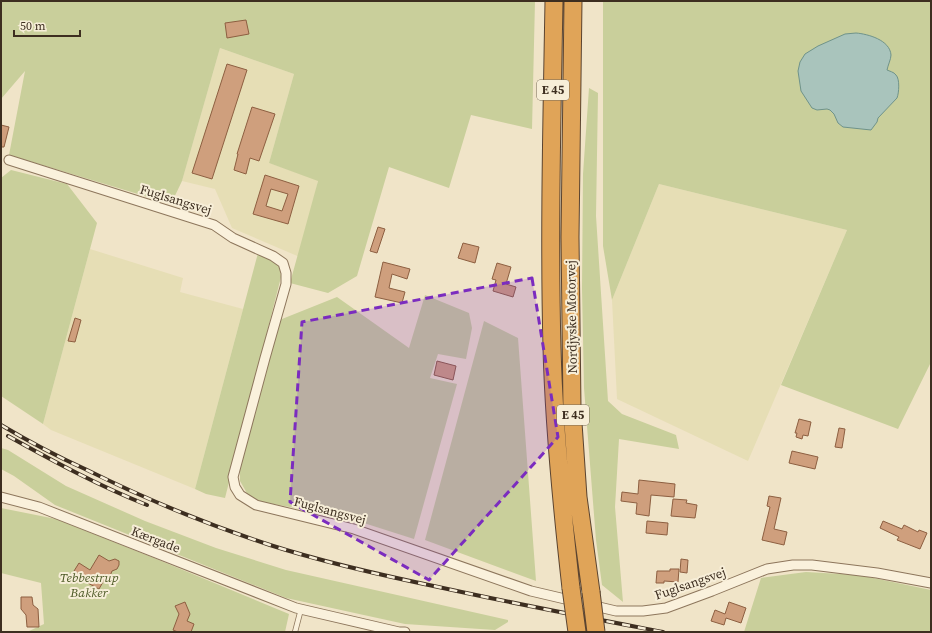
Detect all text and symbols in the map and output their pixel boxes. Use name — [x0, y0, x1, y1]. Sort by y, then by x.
scale bar — [14, 12, 80, 38]
text: 50 m — [20, 18, 46, 34]
road number: E 45 — [537, 80, 569, 100]
street label: Fuglsangsvej — [138, 181, 214, 218]
street label: Nordjyske Motorvej — [562, 260, 581, 374]
road number: E 45 — [557, 405, 589, 425]
street label: Fuglsangsvej — [292, 493, 368, 528]
street label: Kærgade — [129, 522, 183, 557]
street label: Fuglsangsvej — [652, 563, 728, 604]
park label: Tebbestrup Bakker — [60, 569, 119, 601]

